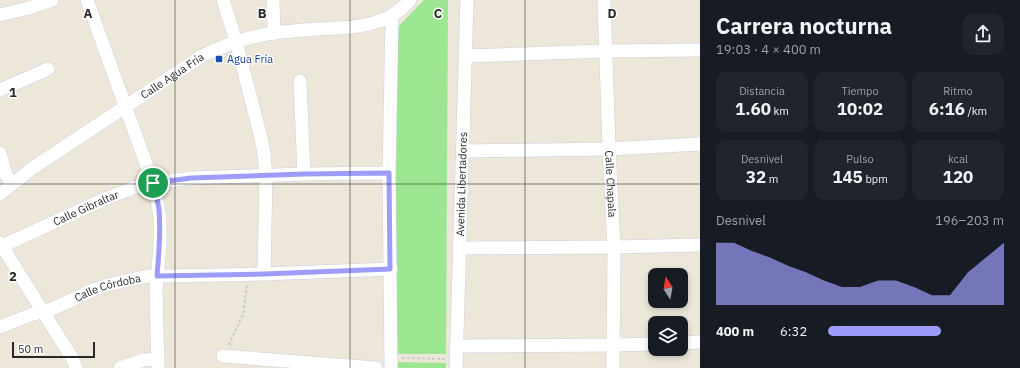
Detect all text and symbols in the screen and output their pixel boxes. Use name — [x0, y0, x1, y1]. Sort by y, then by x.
text: A — [84, 5, 93, 22]
text: B — [258, 5, 267, 22]
text: C — [434, 5, 443, 22]
text: D — [607, 5, 617, 22]
text: Carrera nocturna — [716, 11, 892, 40]
button: share — [962, 13, 1004, 55]
text: 19:03 · 4 × 400 m — [716, 41, 821, 58]
street label: Calle Agua Fría — [138, 50, 207, 102]
place label: Agua Fría — [227, 52, 273, 66]
marker: Agua Fría — [214, 54, 224, 64]
text: 1 — [9, 84, 17, 101]
text: Distancia — [739, 84, 785, 98]
text: Tiempo — [841, 84, 879, 98]
text: Ritmo — [943, 84, 973, 98]
text: 1.60 — [735, 98, 771, 120]
text: 10:02 — [837, 98, 883, 120]
text: 6:16 — [929, 98, 965, 120]
text: km — [771, 104, 789, 118]
text: /km — [965, 104, 987, 118]
street label: Avenida Libertadores — [453, 132, 470, 237]
street label: Calle Chapala — [602, 150, 619, 218]
text: Desnivel — [741, 152, 783, 166]
text: Pulso — [846, 152, 874, 166]
text: kcal — [948, 152, 968, 166]
pin — [136, 166, 170, 200]
text: 32 — [746, 166, 766, 188]
text: 145 — [832, 166, 863, 188]
text: 120 — [943, 166, 973, 188]
icon: arrive — [142, 172, 164, 194]
text: m — [766, 172, 778, 186]
text: bpm — [863, 172, 888, 186]
street label: Calle Gibraltar — [51, 187, 121, 229]
text: Desnivel — [716, 212, 766, 229]
text: 196–203 m — [935, 212, 1004, 229]
text: 2 — [9, 268, 17, 285]
north arrow — [648, 268, 688, 308]
map controls — [648, 268, 688, 356]
street label: Calle Córdoba — [72, 271, 142, 305]
button: layers — [648, 316, 688, 356]
text: 400 m — [716, 323, 754, 340]
text: 6:32 — [780, 323, 807, 340]
scale bar — [12, 340, 95, 359]
text: 50 m — [18, 342, 43, 356]

